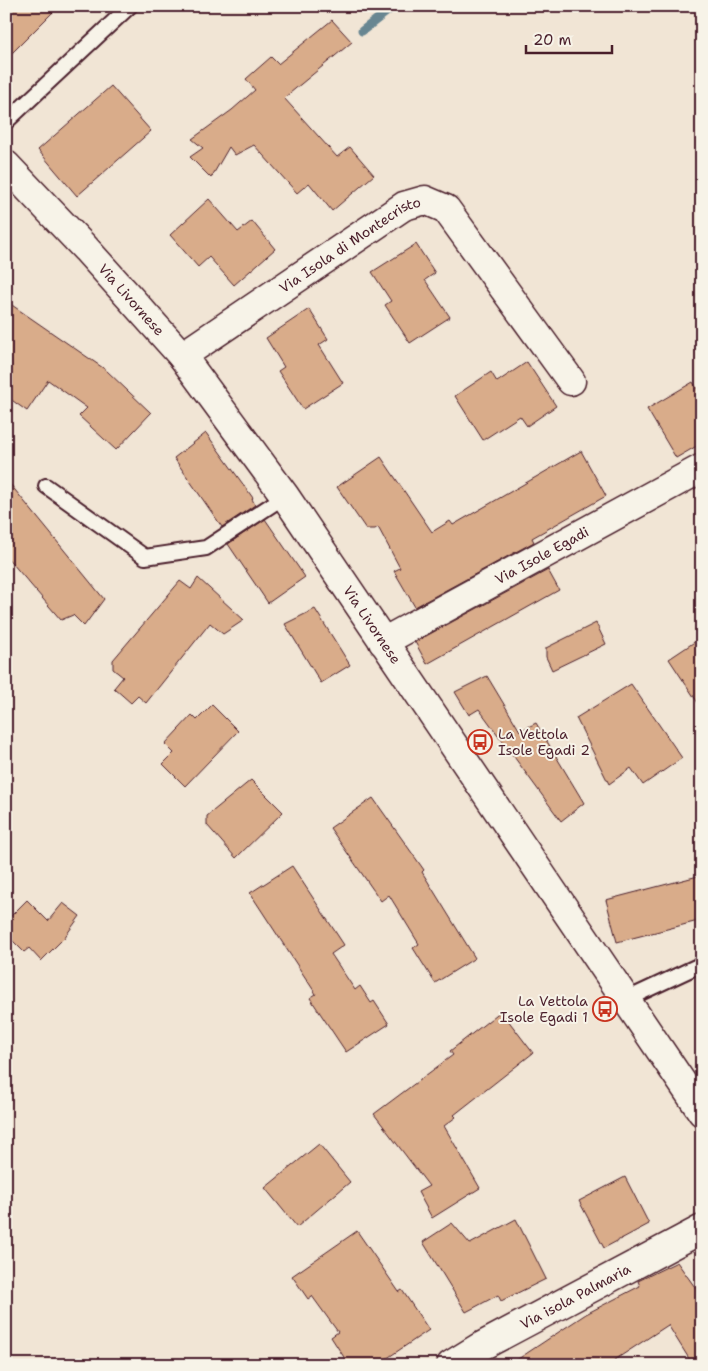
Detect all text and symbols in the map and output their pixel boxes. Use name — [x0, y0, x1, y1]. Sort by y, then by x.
scale bar — [526, 22, 612, 54]
text: 20 m — [533, 30, 572, 50]
street label: Via Isola di Montecristo — [276, 193, 423, 297]
street label: Via Livornese — [94, 260, 168, 339]
street label: Via Isole Egadi — [492, 522, 592, 588]
street label: Via Livornese — [339, 582, 405, 667]
place label: La Vettola Isole Egadi 2 — [498, 725, 590, 759]
bus stop icon: La Vettola Isole Egadi 2 — [467, 729, 493, 755]
place label: La Vettola Isole Egadi 1 — [500, 992, 588, 1026]
bus stop icon: La Vettola Isole Egadi 1 — [592, 996, 618, 1022]
street label: Via isola Palmaria — [517, 1259, 634, 1333]

